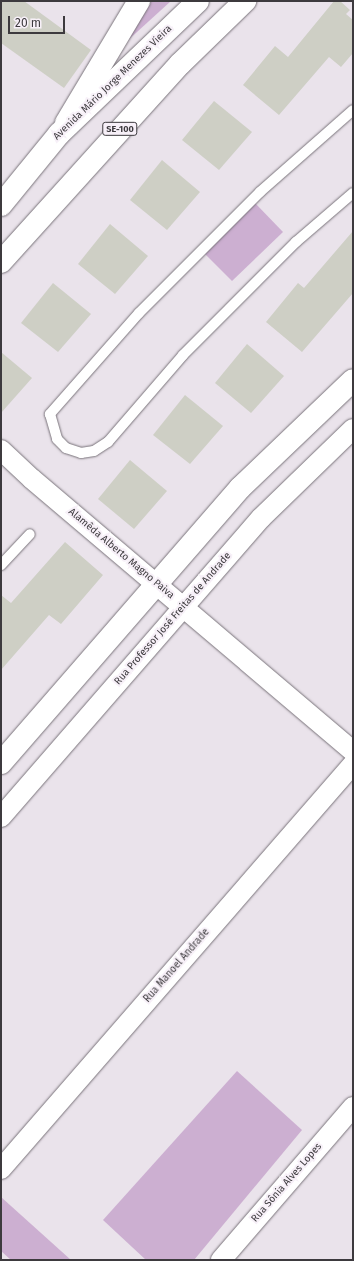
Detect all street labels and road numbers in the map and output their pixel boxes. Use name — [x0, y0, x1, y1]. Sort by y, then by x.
street label: Avenida Mário Jorge Menezes Vieira — [51, 23, 175, 143]
road number: SE-100 — [102, 122, 138, 136]
street label: Alamêda Alberto Magno Paiva — [66, 506, 176, 602]
street label: Rua Professor José Freitas de Andrade — [112, 550, 234, 688]
street label: Rua Manoel Andrade — [142, 927, 212, 1005]
street label: Rua Sônia Alves Lopes — [249, 1141, 325, 1225]

